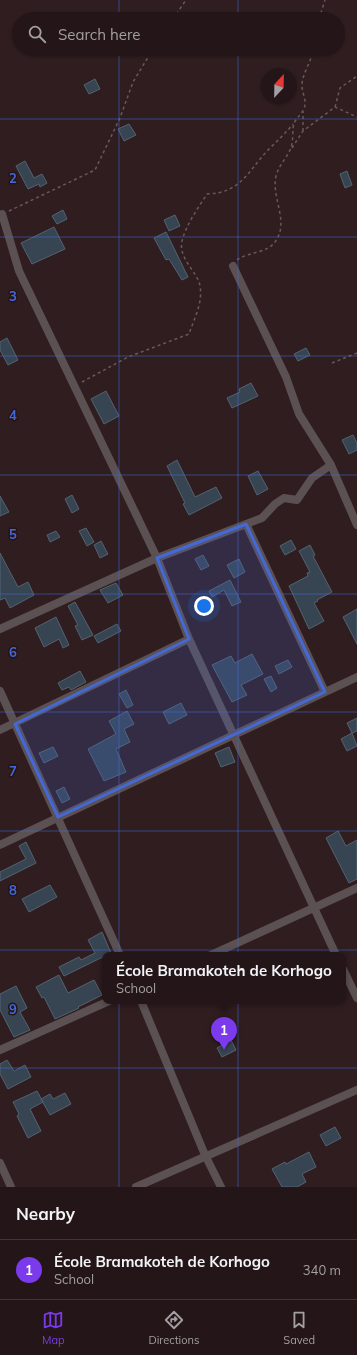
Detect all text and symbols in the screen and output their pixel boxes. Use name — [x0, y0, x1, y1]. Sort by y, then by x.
search box — [12, 12, 345, 56]
icon: search — [26, 23, 48, 45]
text: Search here — [58, 25, 140, 44]
north arrow — [261, 68, 297, 104]
text: 2 — [9, 170, 17, 186]
text: 3 — [9, 288, 17, 304]
text: 4 — [9, 407, 17, 423]
text: 5 — [9, 526, 17, 542]
your location — [194, 596, 214, 616]
text: 6 — [9, 644, 17, 660]
text: 7 — [9, 763, 17, 779]
text: 8 — [9, 882, 17, 898]
popup — [102, 952, 346, 1004]
text: École Bramakoteh de Korhogo — [116, 961, 332, 980]
text: School — [116, 980, 156, 996]
text: 9 — [9, 1001, 17, 1017]
pin: 1 — [211, 1017, 237, 1050]
text: Nearby — [16, 1203, 75, 1224]
text: École Bramakoteh de Korhogo — [54, 1252, 270, 1271]
text: 1 — [25, 1262, 33, 1278]
text: 340 m — [303, 1262, 341, 1278]
text: School — [54, 1271, 94, 1287]
tab: Map — [42, 1309, 65, 1347]
tab: Directions — [149, 1309, 199, 1347]
tab: Saved — [283, 1309, 315, 1347]

